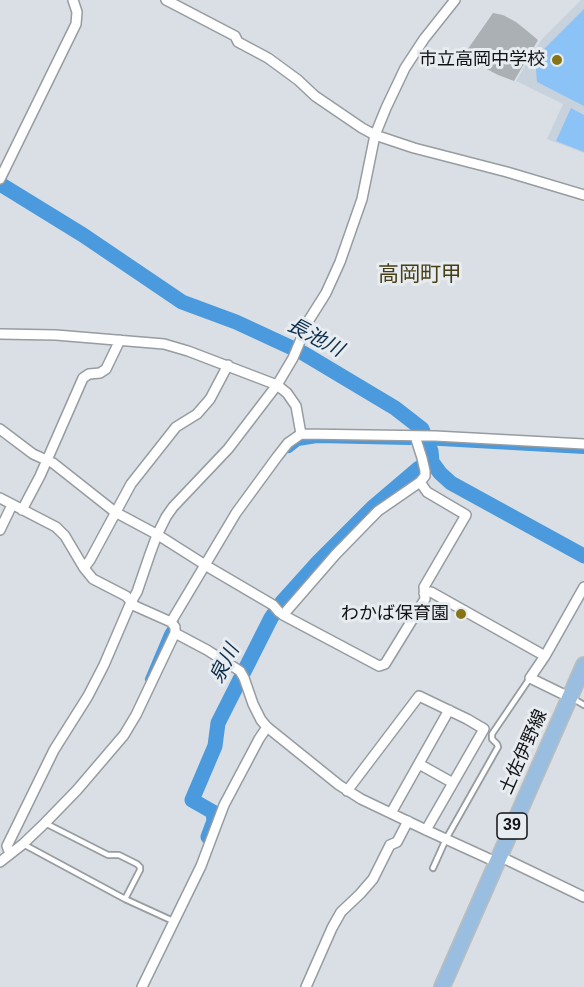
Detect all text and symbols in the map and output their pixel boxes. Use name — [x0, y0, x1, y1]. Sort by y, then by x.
place label: 市立高岡中学校 — [419, 49, 545, 71]
marker: 市立高岡中学校 — [550, 53, 564, 67]
district label: 高岡町甲 — [378, 262, 462, 288]
water label: 長池川 — [283, 313, 347, 363]
place label: わかば保育園 — [341, 603, 449, 625]
marker: わかば保育園 — [454, 607, 468, 621]
water label: 泉川 — [205, 641, 245, 687]
street label: 土佐伊野線 — [496, 706, 552, 798]
road number: 39 — [497, 813, 527, 839]

